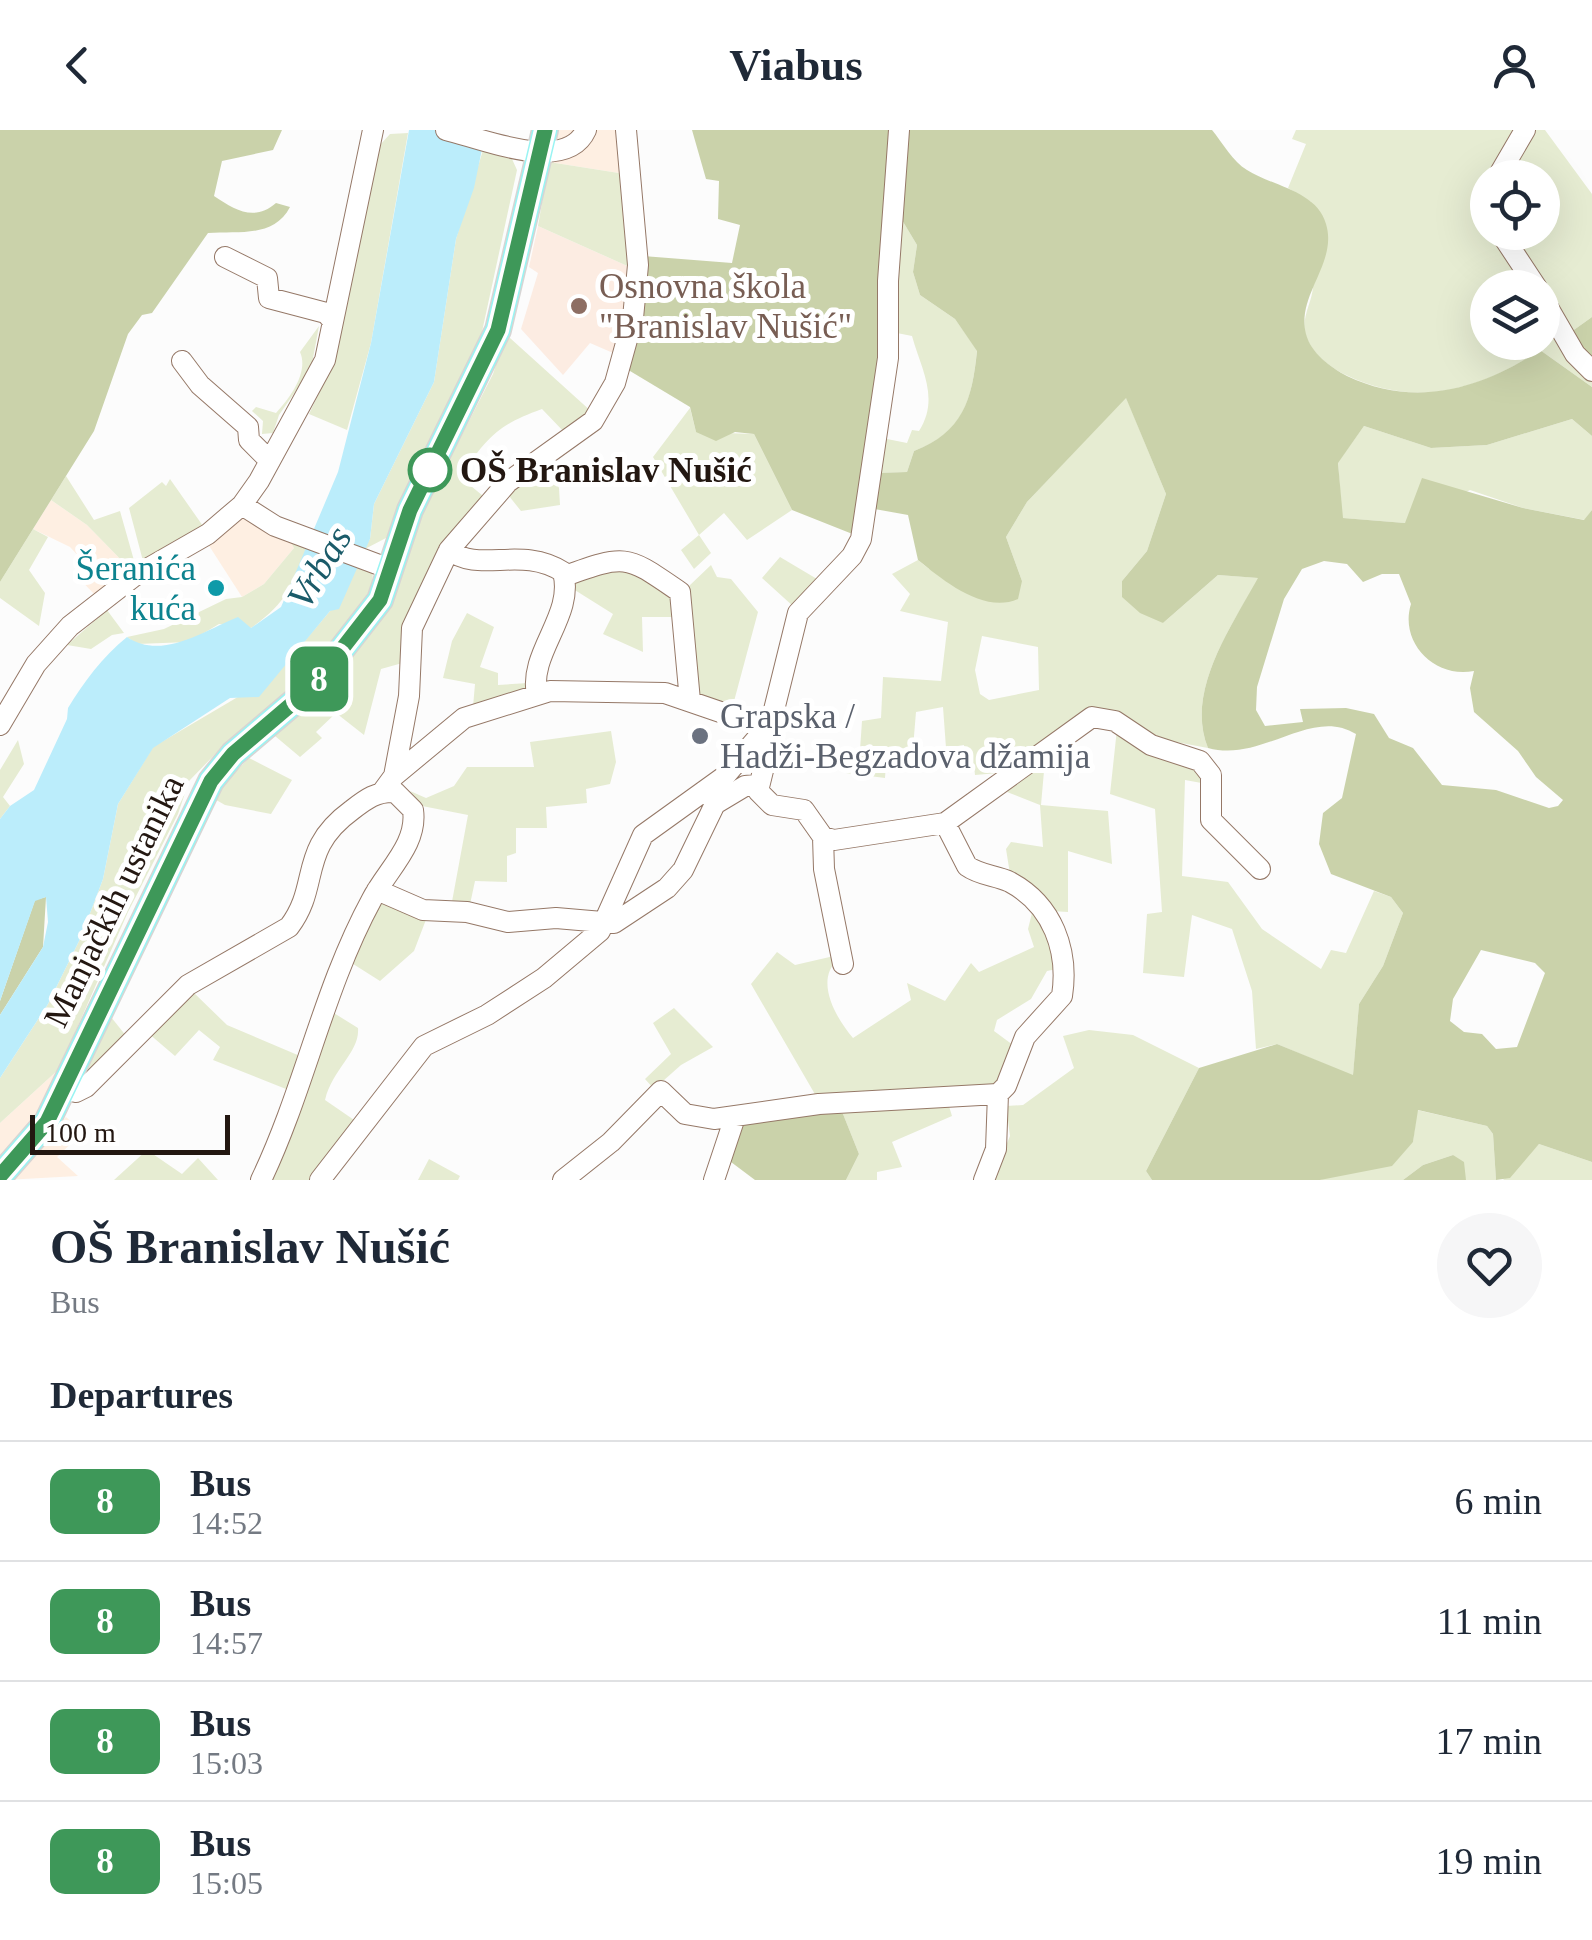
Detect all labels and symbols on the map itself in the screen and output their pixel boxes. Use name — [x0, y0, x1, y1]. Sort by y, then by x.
place label: Osnovna škola "Branislav Nušić" — [599, 267, 852, 346]
marker: Osnovna škola "Branislav Nušić" — [568, 295, 590, 317]
marker: OŠ Branislav Nušić — [409, 449, 451, 491]
place label: OŠ Branislav Nušić — [460, 450, 752, 490]
water label: Vrbas — [278, 518, 360, 616]
place label: Šeranića kuća — [76, 549, 196, 628]
marker: Šeranića kuća — [205, 577, 227, 599]
line badge: 8 — [286, 646, 352, 712]
place label: Grapska / Hadži-Begzadova džamija — [720, 697, 1091, 776]
marker: Grapska / Hadži-Begzadova džamija — [689, 725, 711, 747]
street label: Manjačkih ustanika — [36, 768, 192, 1033]
scale bar — [30, 1110, 230, 1154]

